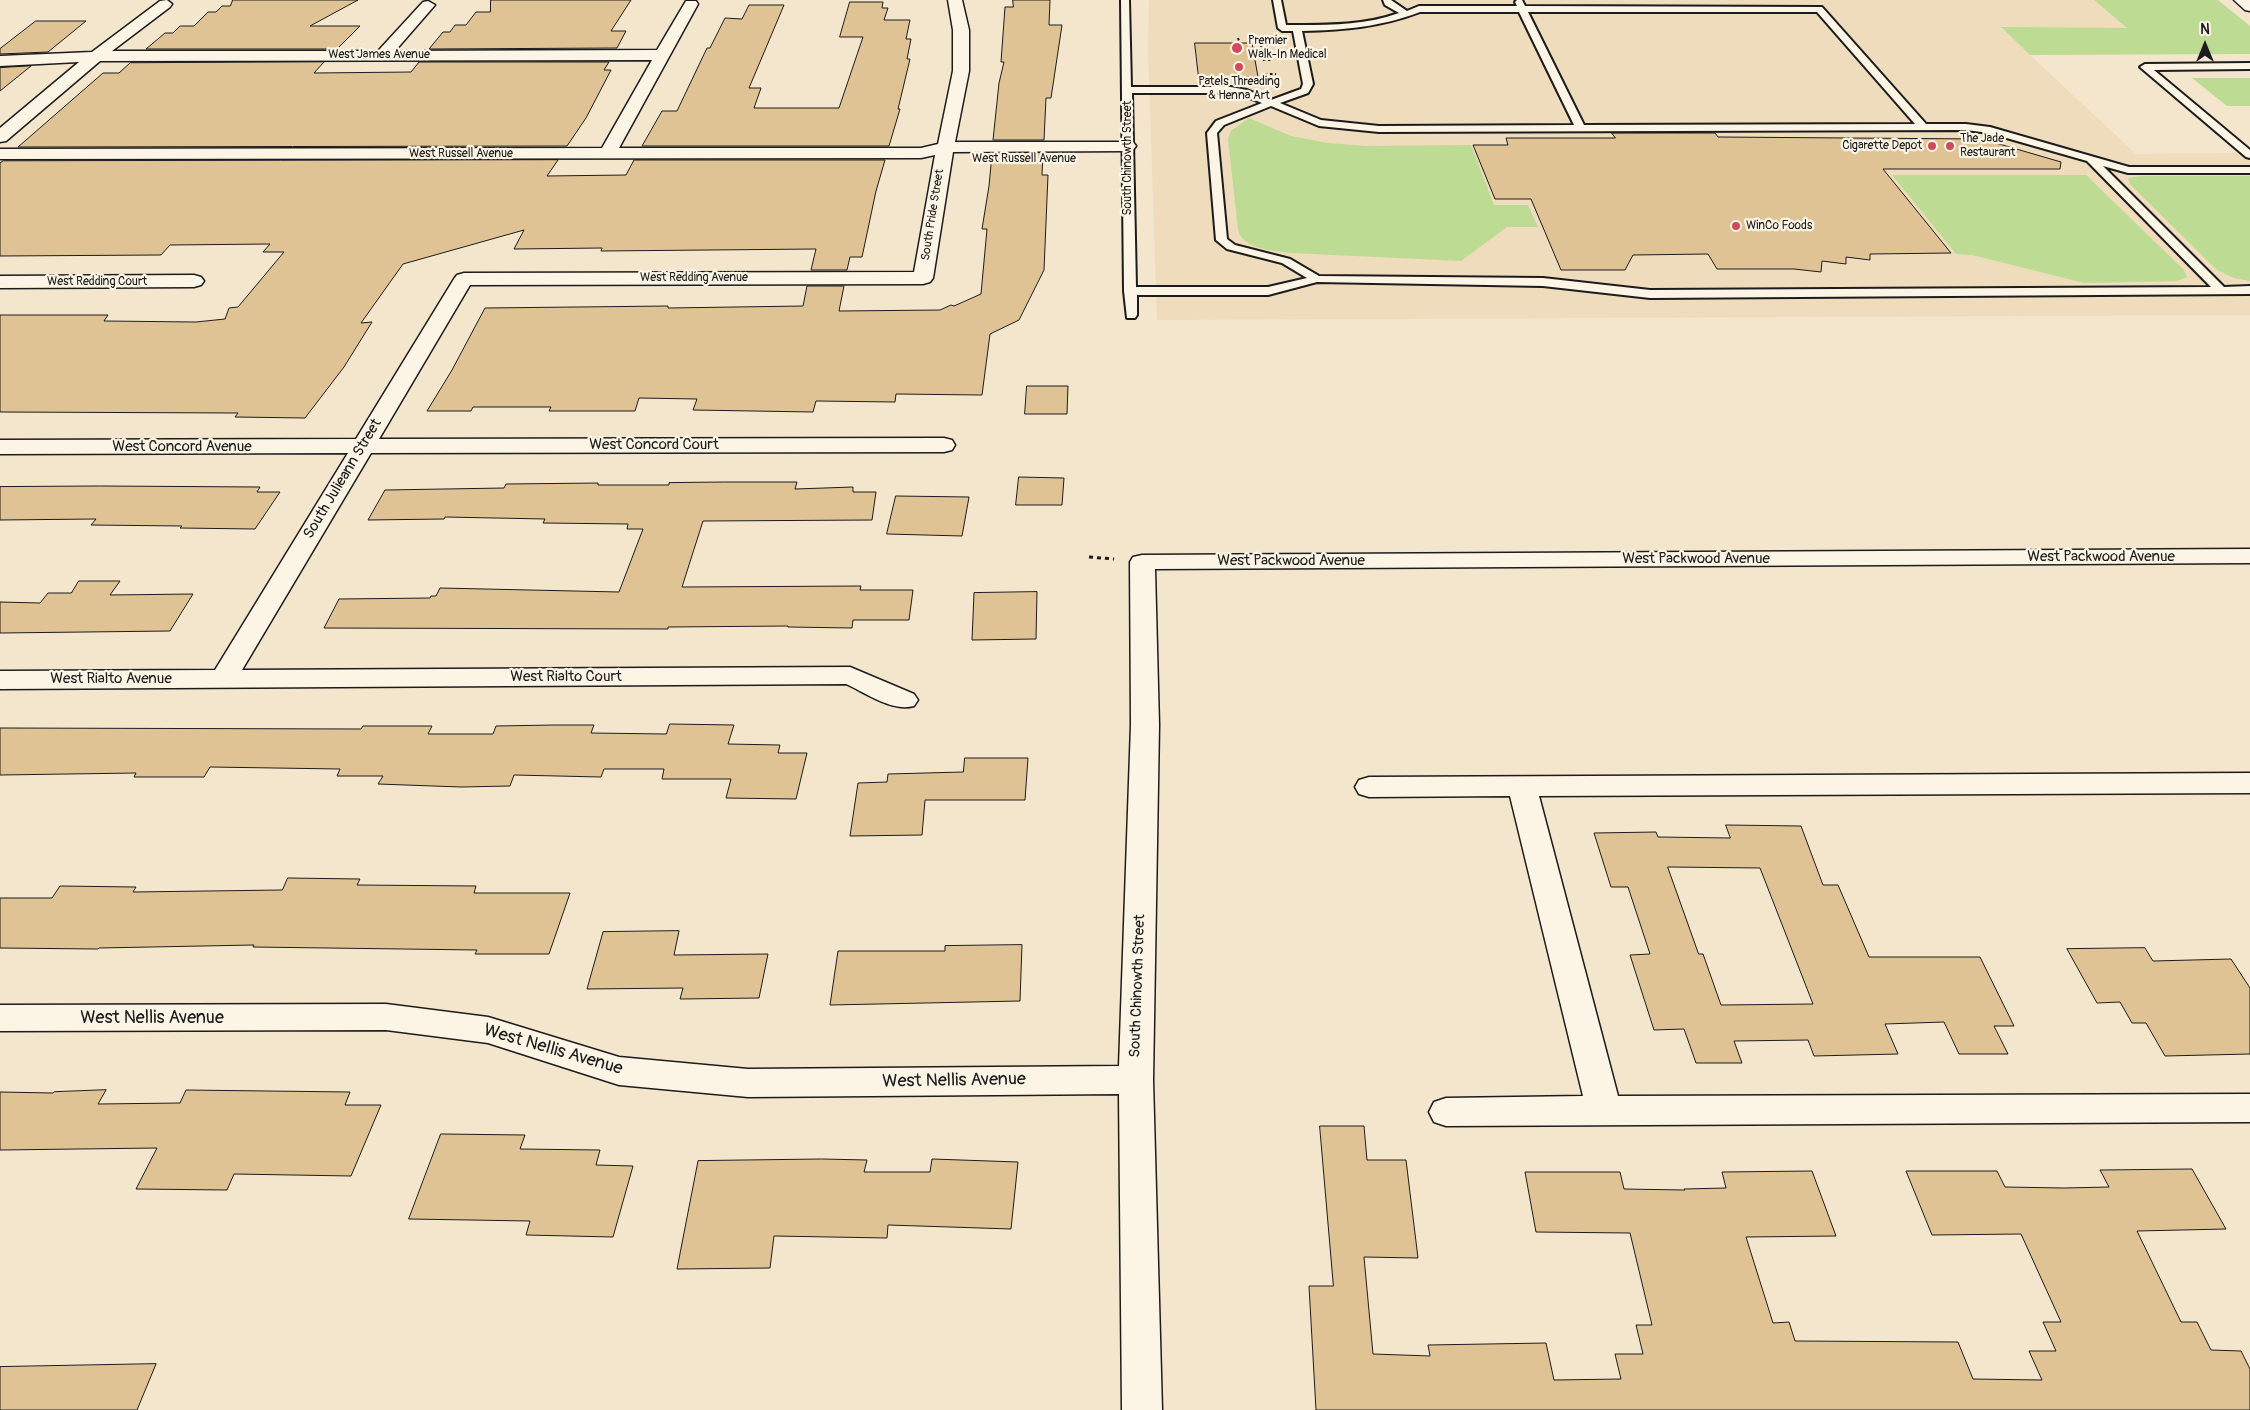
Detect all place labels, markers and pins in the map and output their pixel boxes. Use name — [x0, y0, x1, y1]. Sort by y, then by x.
place label: Premier Walk-In Medical — [1248, 34, 1327, 62]
marker: Premier Walk-In Medical — [1230, 41, 1244, 55]
marker: Patels Threading & Henna Art — [1233, 61, 1245, 73]
place label: Patels Threading & Henna Art — [1198, 75, 1280, 103]
place label: The Jade Restaurant — [1960, 132, 2015, 160]
place label: Cigarette Depot — [1842, 139, 1922, 153]
marker: Cigarette Depot — [1926, 140, 1938, 152]
marker: The Jade Restaurant — [1944, 140, 1956, 152]
place label: WinCo Foods — [1746, 219, 1812, 233]
marker: WinCo Foods — [1730, 220, 1742, 232]

